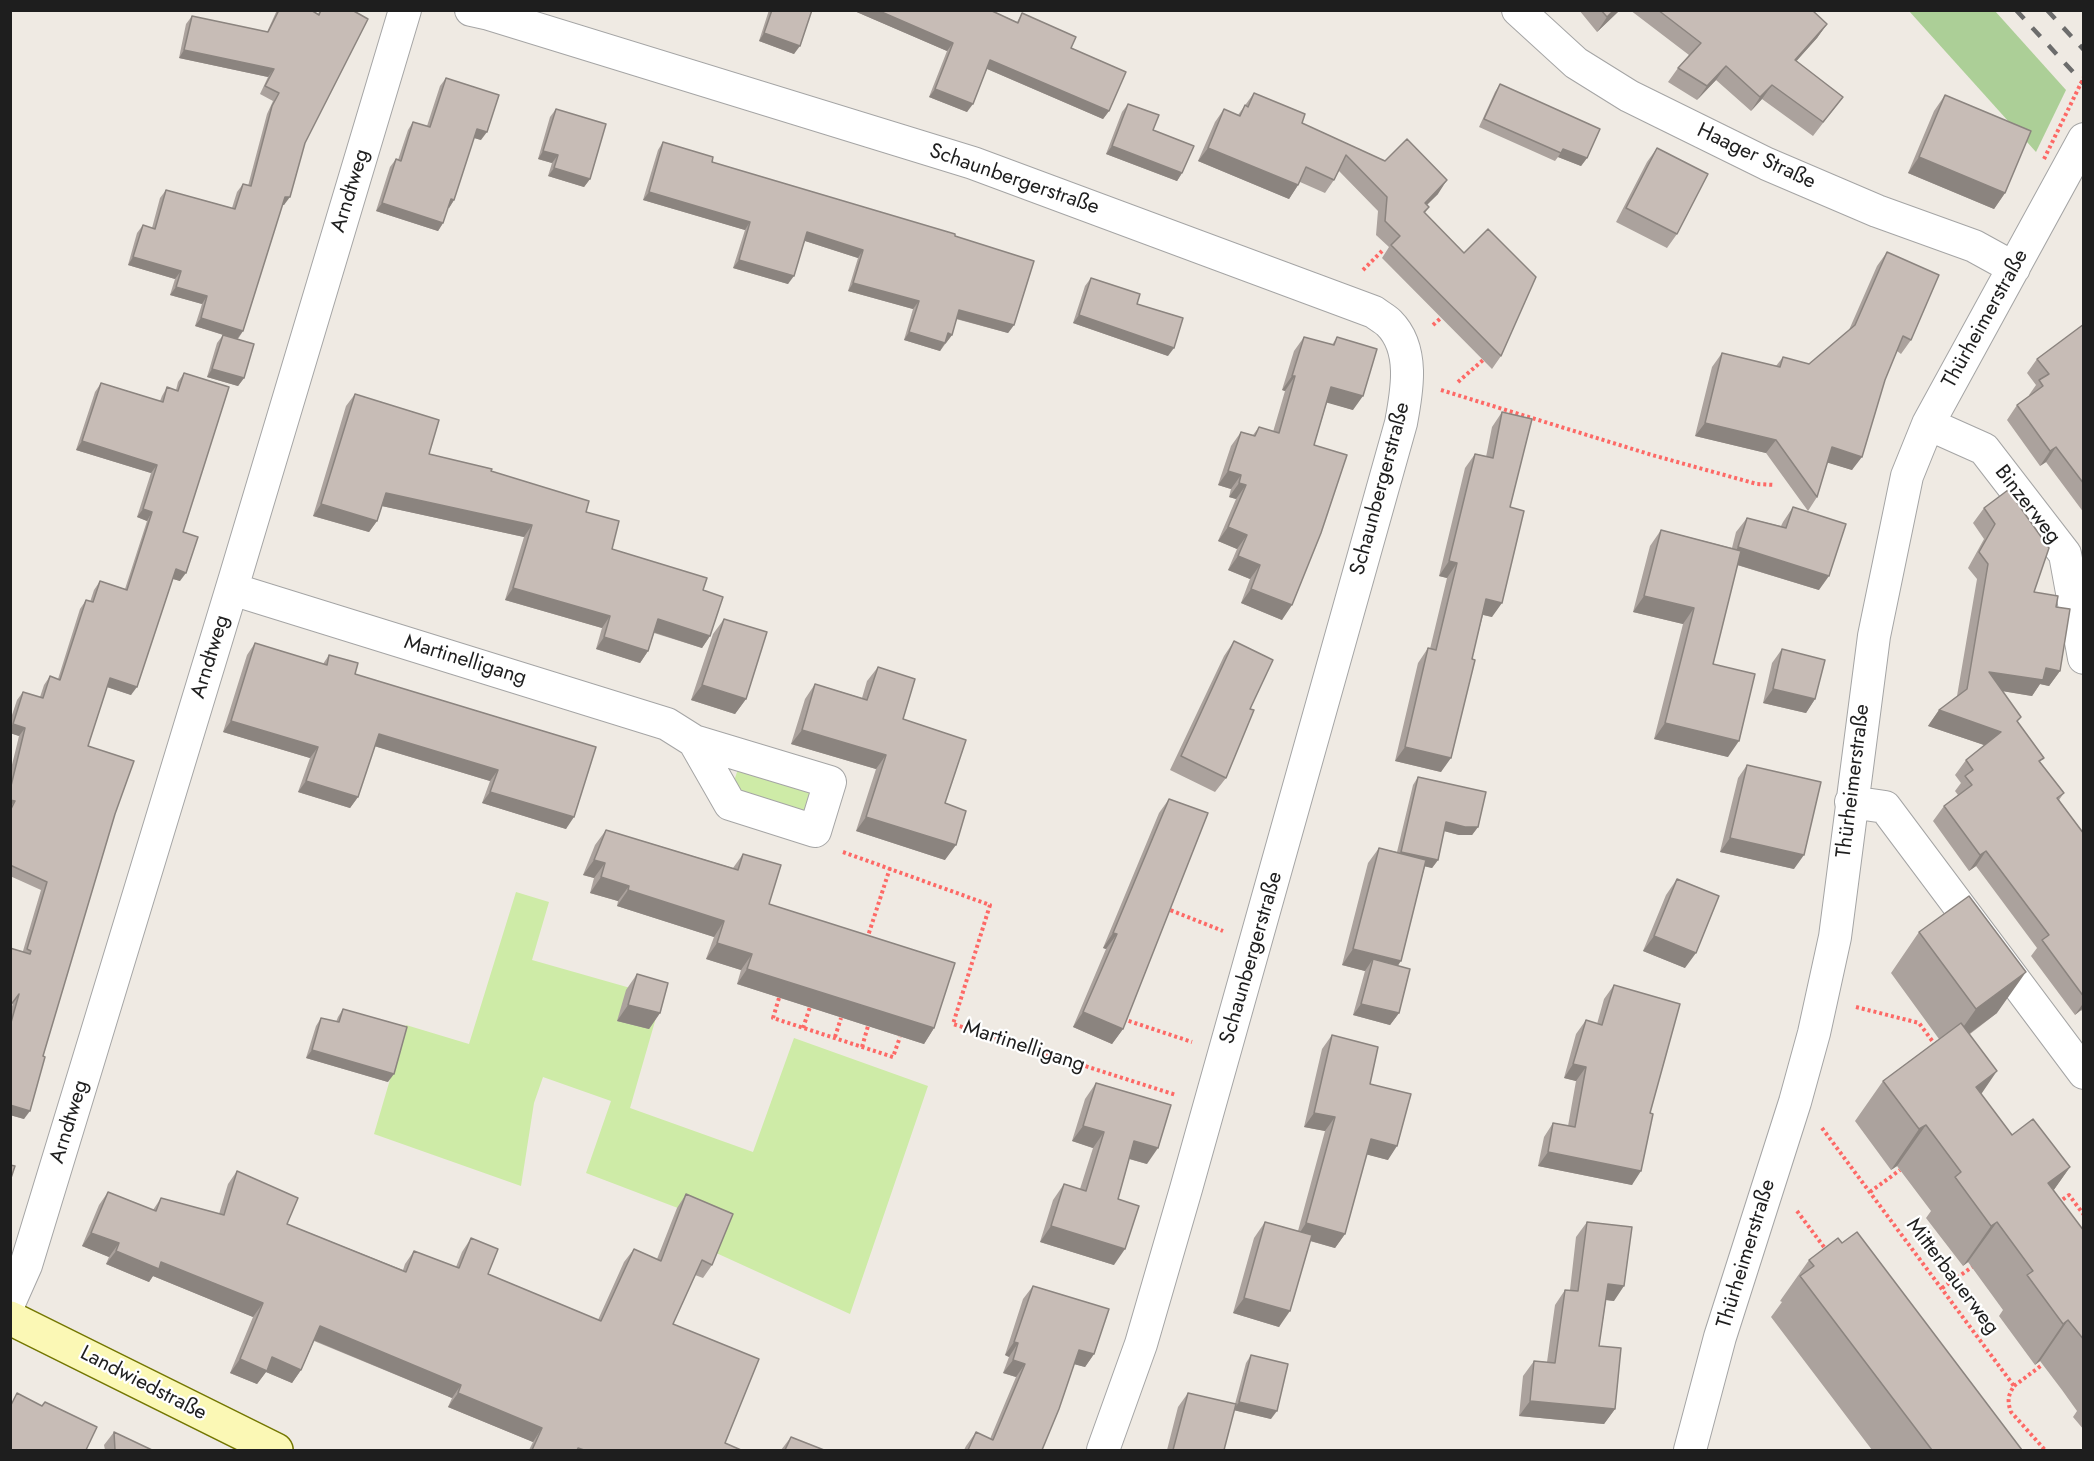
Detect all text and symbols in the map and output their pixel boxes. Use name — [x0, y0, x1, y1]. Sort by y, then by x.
street label: Haager Straße — [1693, 119, 1819, 195]
street label: Schaunbergerstraße — [926, 139, 1102, 221]
street label: Arndtweg — [326, 146, 376, 236]
street label: Thürheimerstraße — [1938, 245, 2034, 393]
street label: Schaunbergerstraße — [1346, 400, 1416, 578]
street label: Binzerweg — [1988, 461, 2066, 549]
street label: Arndtweg — [186, 612, 236, 702]
street label: Martinelligang — [401, 630, 529, 692]
street label: Thürheimerstraße — [1832, 703, 1876, 859]
street label: Schaunbergerstraße — [1215, 869, 1289, 1047]
street label: Martinelligang — [960, 1015, 1088, 1079]
street label: Arndtweg — [45, 1077, 95, 1167]
street label: Thürheimerstraße — [1712, 1177, 1782, 1331]
street label: Mitterbauerweg — [1900, 1214, 2004, 1340]
street label: Landwiedstraße — [76, 1341, 210, 1427]

